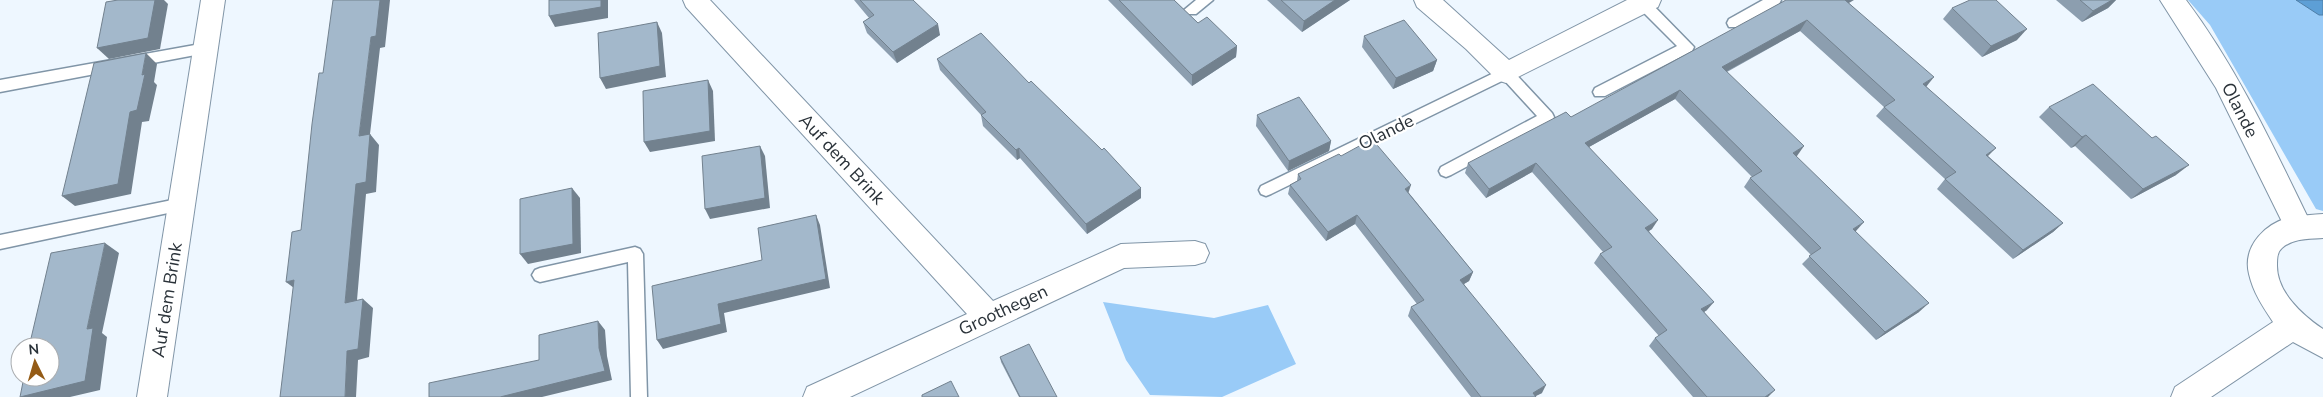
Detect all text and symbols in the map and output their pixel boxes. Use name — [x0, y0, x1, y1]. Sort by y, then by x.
street label: Olande — [2216, 78, 2264, 142]
street label: Auf dem Brink — [794, 108, 891, 210]
street label: Olande — [1354, 108, 1418, 156]
street label: Auf dem Brink — [146, 240, 188, 359]
street label: Groothegen — [955, 279, 1051, 341]
north arrow — [10, 337, 60, 387]
text: N — [28, 340, 40, 359]

